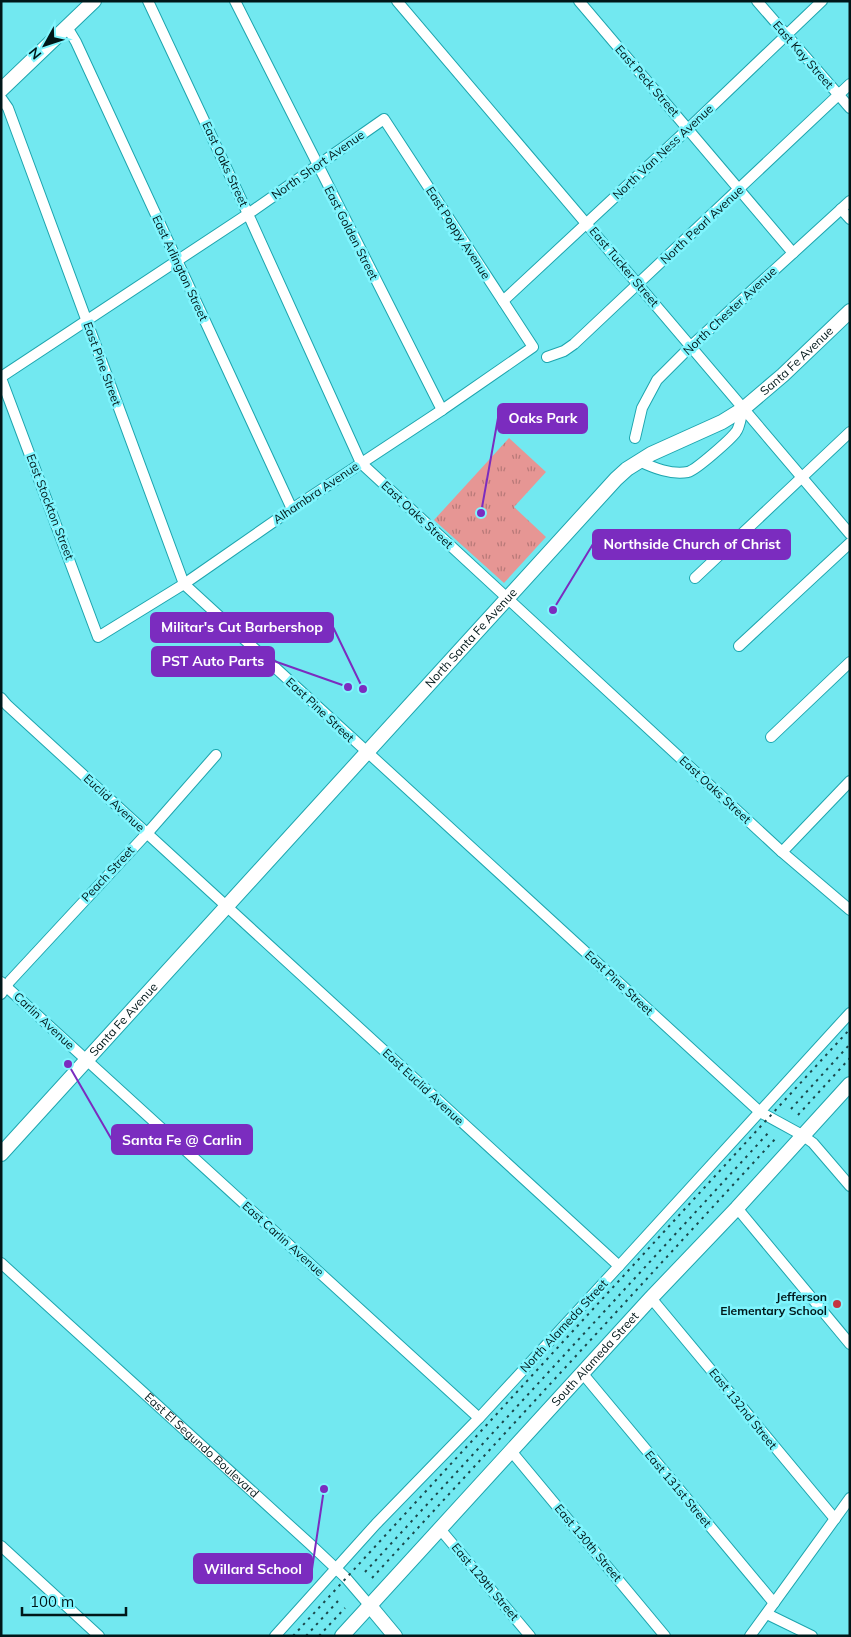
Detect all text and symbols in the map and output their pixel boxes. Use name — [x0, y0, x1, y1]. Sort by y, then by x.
street label: East Kay Street — [770, 18, 837, 92]
north arrow — [20, 20, 70, 70]
street label: East Peck Street — [612, 42, 683, 120]
text: N — [25, 44, 45, 63]
street label: North Van Ness Avenue — [609, 101, 716, 202]
street label: East Oaks Street — [199, 119, 252, 209]
street label: North Short Avenue — [268, 127, 367, 202]
street label: North Pearl Avenue — [657, 182, 746, 267]
street label: East Golden Street — [321, 184, 381, 282]
street label: East Poppy Avenue — [423, 184, 494, 282]
street label: East Arlington Street — [149, 213, 212, 323]
street label: East Tucker Street — [587, 224, 662, 310]
street label: North Chester Avenue — [680, 263, 780, 358]
street label: East Pine Street — [80, 320, 125, 408]
street label: Santa Fe Avenue — [757, 323, 836, 398]
callout: Oaks Park — [498, 404, 587, 433]
text: Oaks Park — [508, 409, 578, 427]
street label: East Stockton Street — [23, 452, 78, 562]
street label: Alhambra Avenue — [270, 458, 361, 527]
street label: East Oaks Street — [379, 478, 456, 552]
callout: Northside Church of Christ — [593, 530, 790, 559]
text: Northside Church of Christ — [603, 535, 781, 553]
street label: North Santa Fe Avenue — [422, 585, 520, 691]
callout: Militar's Cut Barbershop — [151, 613, 333, 642]
text: Militar's Cut Barbershop — [161, 618, 323, 636]
callout: PST Auto Parts — [152, 647, 274, 676]
text: PST Auto Parts — [162, 652, 264, 670]
street label: East Pine Street — [283, 674, 358, 745]
street label: East Oaks Street — [677, 753, 754, 827]
street label: Euclid Avenue — [81, 771, 148, 835]
street label: Peach Street — [78, 843, 137, 905]
street label: East Pine Street — [582, 947, 657, 1018]
street label: Santa Fe Avenue — [86, 979, 161, 1059]
street label: Carlin Avenue — [11, 989, 78, 1052]
street label: East Euclid Avenue — [380, 1045, 467, 1128]
callout: Santa Fe @ Carlin — [112, 1125, 252, 1154]
text: Santa Fe @ Carlin — [122, 1131, 242, 1149]
street label: East Carlin Avenue — [239, 1198, 327, 1279]
street label: North Alameda Street — [517, 1276, 611, 1375]
place label: Jefferson Elementary School — [720, 1289, 827, 1318]
marker: Jefferson Elementary School — [831, 1298, 843, 1310]
street label: South Alameda Street — [548, 1309, 641, 1409]
street label: East 132nd Street — [706, 1365, 781, 1452]
street label: East El Segundo Boulevard — [142, 1389, 262, 1501]
street label: East 131st Street — [642, 1447, 715, 1530]
street label: East 130th Street — [552, 1501, 625, 1584]
street label: East 129th Street — [449, 1540, 522, 1623]
callout: Willard School — [194, 1554, 312, 1583]
text: Willard School — [204, 1560, 302, 1578]
scale bar — [22, 1584, 126, 1616]
text: 100 m — [30, 1592, 74, 1611]

